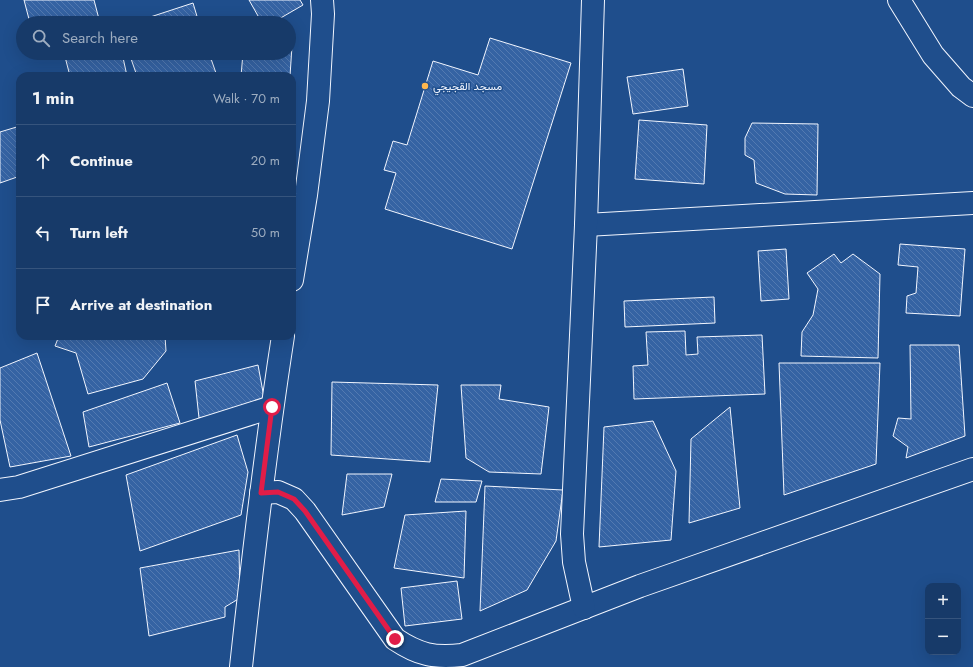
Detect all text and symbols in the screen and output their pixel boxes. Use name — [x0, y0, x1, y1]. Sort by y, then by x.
search box — [16, 16, 296, 60]
icon: search — [30, 27, 52, 49]
text: Search here — [62, 27, 138, 49]
place label: مسجد القجيجي — [433, 78, 502, 96]
marker: مسجد القجيجي — [420, 81, 430, 91]
text: 1 min — [32, 86, 74, 110]
text: Walk · 70 m — [213, 89, 280, 108]
icon: ahead — [32, 150, 54, 172]
text: Continue — [70, 150, 133, 172]
text: 20 m — [251, 151, 280, 170]
icon: left — [32, 222, 54, 244]
text: Turn left — [70, 222, 128, 244]
text: 50 m — [251, 223, 280, 242]
icon: arrive — [32, 294, 54, 316]
text: Arrive at destination — [70, 294, 212, 316]
route start — [263, 398, 281, 416]
map controls — [925, 583, 961, 655]
button: + — [925, 583, 961, 619]
button: − — [925, 619, 961, 655]
route end — [386, 630, 404, 648]

